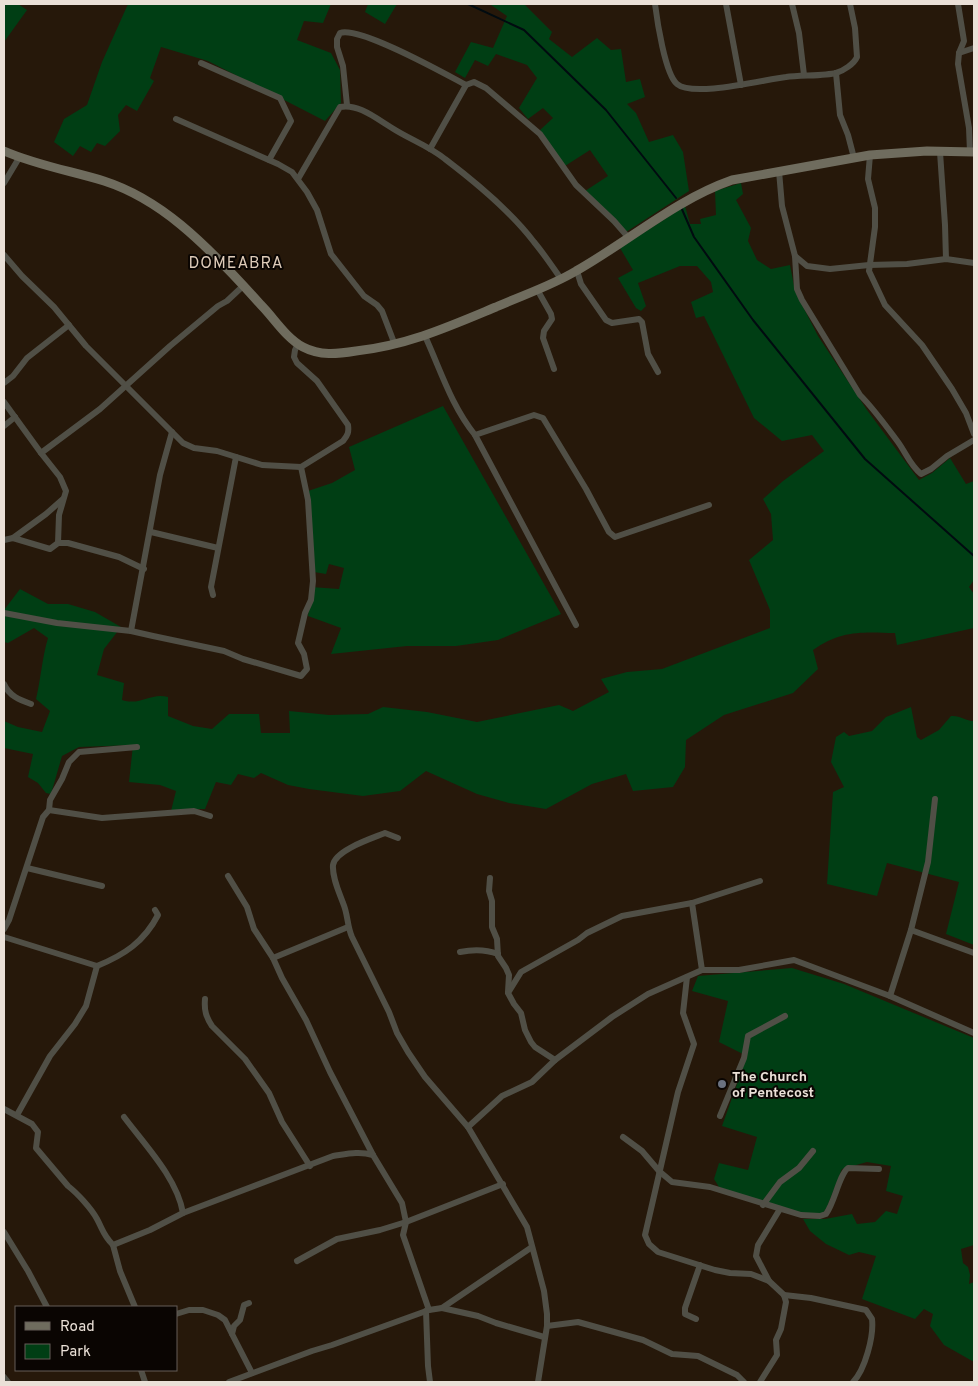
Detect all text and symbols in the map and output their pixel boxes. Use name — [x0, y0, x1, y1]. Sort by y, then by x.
district label: DOMEABRA — [188, 254, 284, 274]
place label: The Church of Pentecost — [732, 1069, 814, 1102]
marker: The Church of Pentecost — [716, 1078, 728, 1090]
legend — [15, 1306, 178, 1371]
text: Road — [60, 1318, 95, 1337]
text: Park — [60, 1343, 91, 1362]

